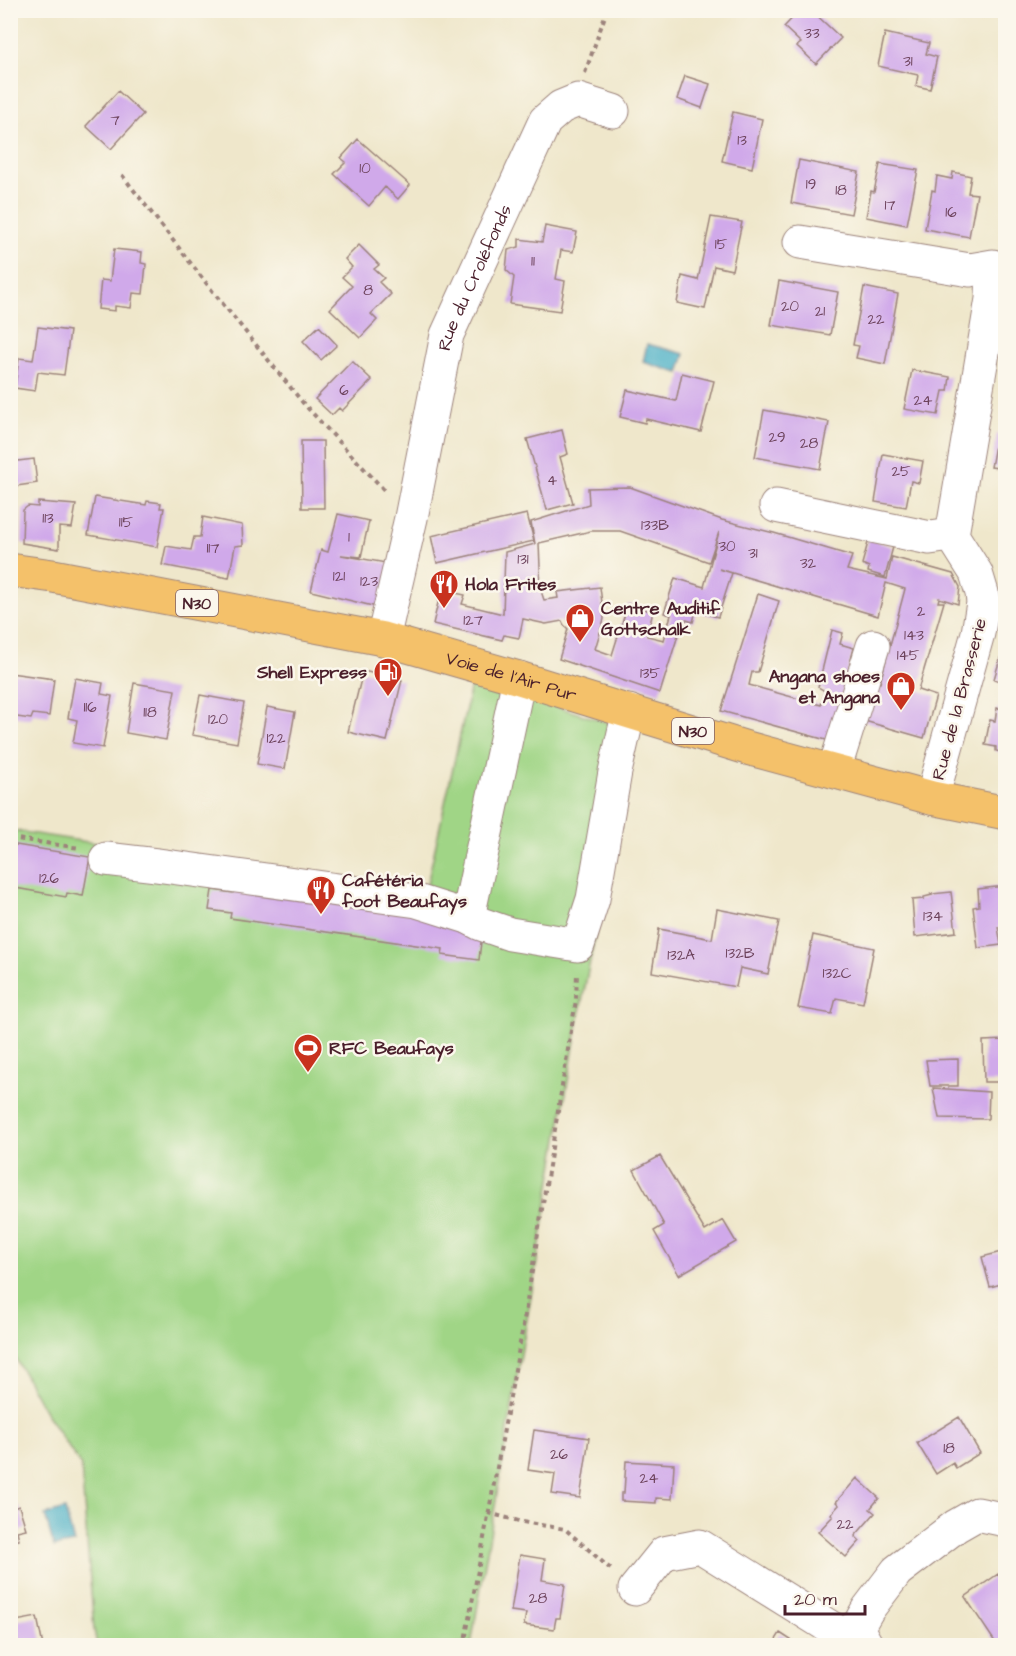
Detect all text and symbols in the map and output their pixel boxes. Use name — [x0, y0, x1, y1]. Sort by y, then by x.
house number: 33 — [804, 23, 820, 44]
house number: 31 — [903, 51, 913, 72]
house number: 7 — [110, 110, 120, 131]
house number: 13 — [737, 130, 747, 151]
house number: 10 — [359, 158, 371, 179]
house number: 19 — [806, 174, 816, 195]
house number: 18 — [835, 180, 847, 201]
house number: 17 — [884, 195, 896, 216]
street label: Rue du Croléfonds — [432, 201, 518, 353]
house number: 16 — [945, 202, 957, 223]
house number: 15 — [715, 234, 728, 255]
house number: 11 — [531, 251, 535, 272]
house number: 8 — [363, 280, 373, 301]
house number: 20 — [781, 296, 800, 317]
house number: 21 — [815, 301, 825, 322]
house number: 22 — [867, 309, 885, 330]
house number: 6 — [339, 380, 349, 401]
house number: 24 — [914, 390, 932, 411]
house number: 29 — [768, 427, 786, 448]
house number: 28 — [800, 433, 818, 454]
house number: 25 — [891, 461, 911, 482]
house number: 4 — [547, 470, 557, 491]
house number: 113 — [42, 508, 54, 529]
house number: 115 — [119, 512, 134, 533]
house number: 133B — [641, 515, 669, 536]
house number: 1 — [348, 527, 350, 548]
house number: 30 — [718, 536, 736, 557]
house number: 117 — [206, 538, 220, 559]
house number: 31 — [748, 543, 758, 564]
house number: 131 — [517, 549, 529, 570]
house number: 32 — [800, 553, 817, 574]
house number: 121 — [333, 566, 345, 587]
restaurant icon: Hola Frites — [428, 568, 460, 610]
house number: 123 — [360, 571, 378, 592]
place label: Hola Frites — [465, 572, 556, 597]
road number: N30 — [176, 590, 218, 616]
place label: Centre Auditif Gottschalk — [601, 596, 721, 642]
house number: 2 — [917, 601, 926, 622]
shop icon: Centre Auditif Gottschalk — [564, 602, 596, 644]
house number: 127 — [463, 610, 483, 631]
street label: Rue de la Brasserie — [926, 615, 993, 783]
house number: 143 — [904, 625, 924, 646]
house number: 145 — [897, 645, 920, 666]
street label: Voie de l'Air Pur — [443, 646, 580, 708]
fuel station icon: Shell Express — [372, 656, 404, 698]
place label: Shell Express — [256, 660, 367, 685]
house number: 135 — [640, 663, 660, 684]
place label: Angana shoes et Angana — [769, 664, 881, 711]
shop icon: Angana shoes et Angana — [885, 670, 917, 712]
house number: 116 — [83, 697, 97, 718]
house number: 118 — [143, 702, 157, 723]
house number: 120 — [208, 709, 229, 730]
road number: N30 — [672, 718, 714, 744]
house number: 122 — [266, 728, 286, 749]
house number: 126 — [39, 868, 60, 889]
place label: Cafétéria foot Beaufays — [341, 868, 467, 915]
restaurant icon: Cafétéria foot Beaufays — [305, 874, 337, 916]
house number: 134 — [923, 906, 943, 927]
house number: 132B — [726, 943, 755, 964]
house number: 132A — [667, 945, 695, 966]
house number: 132C — [823, 963, 852, 984]
sports icon: RFC Beaufays — [292, 1032, 324, 1074]
place label: RFC Beaufays — [329, 1036, 454, 1062]
house number: 18 — [943, 1438, 955, 1459]
house number: 26 — [550, 1444, 569, 1465]
house number: 24 — [640, 1468, 658, 1489]
house number: 22 — [836, 1514, 854, 1535]
scale bar — [785, 1578, 864, 1616]
text: 20 m — [794, 1587, 837, 1612]
house number: 28 — [529, 1588, 547, 1609]

